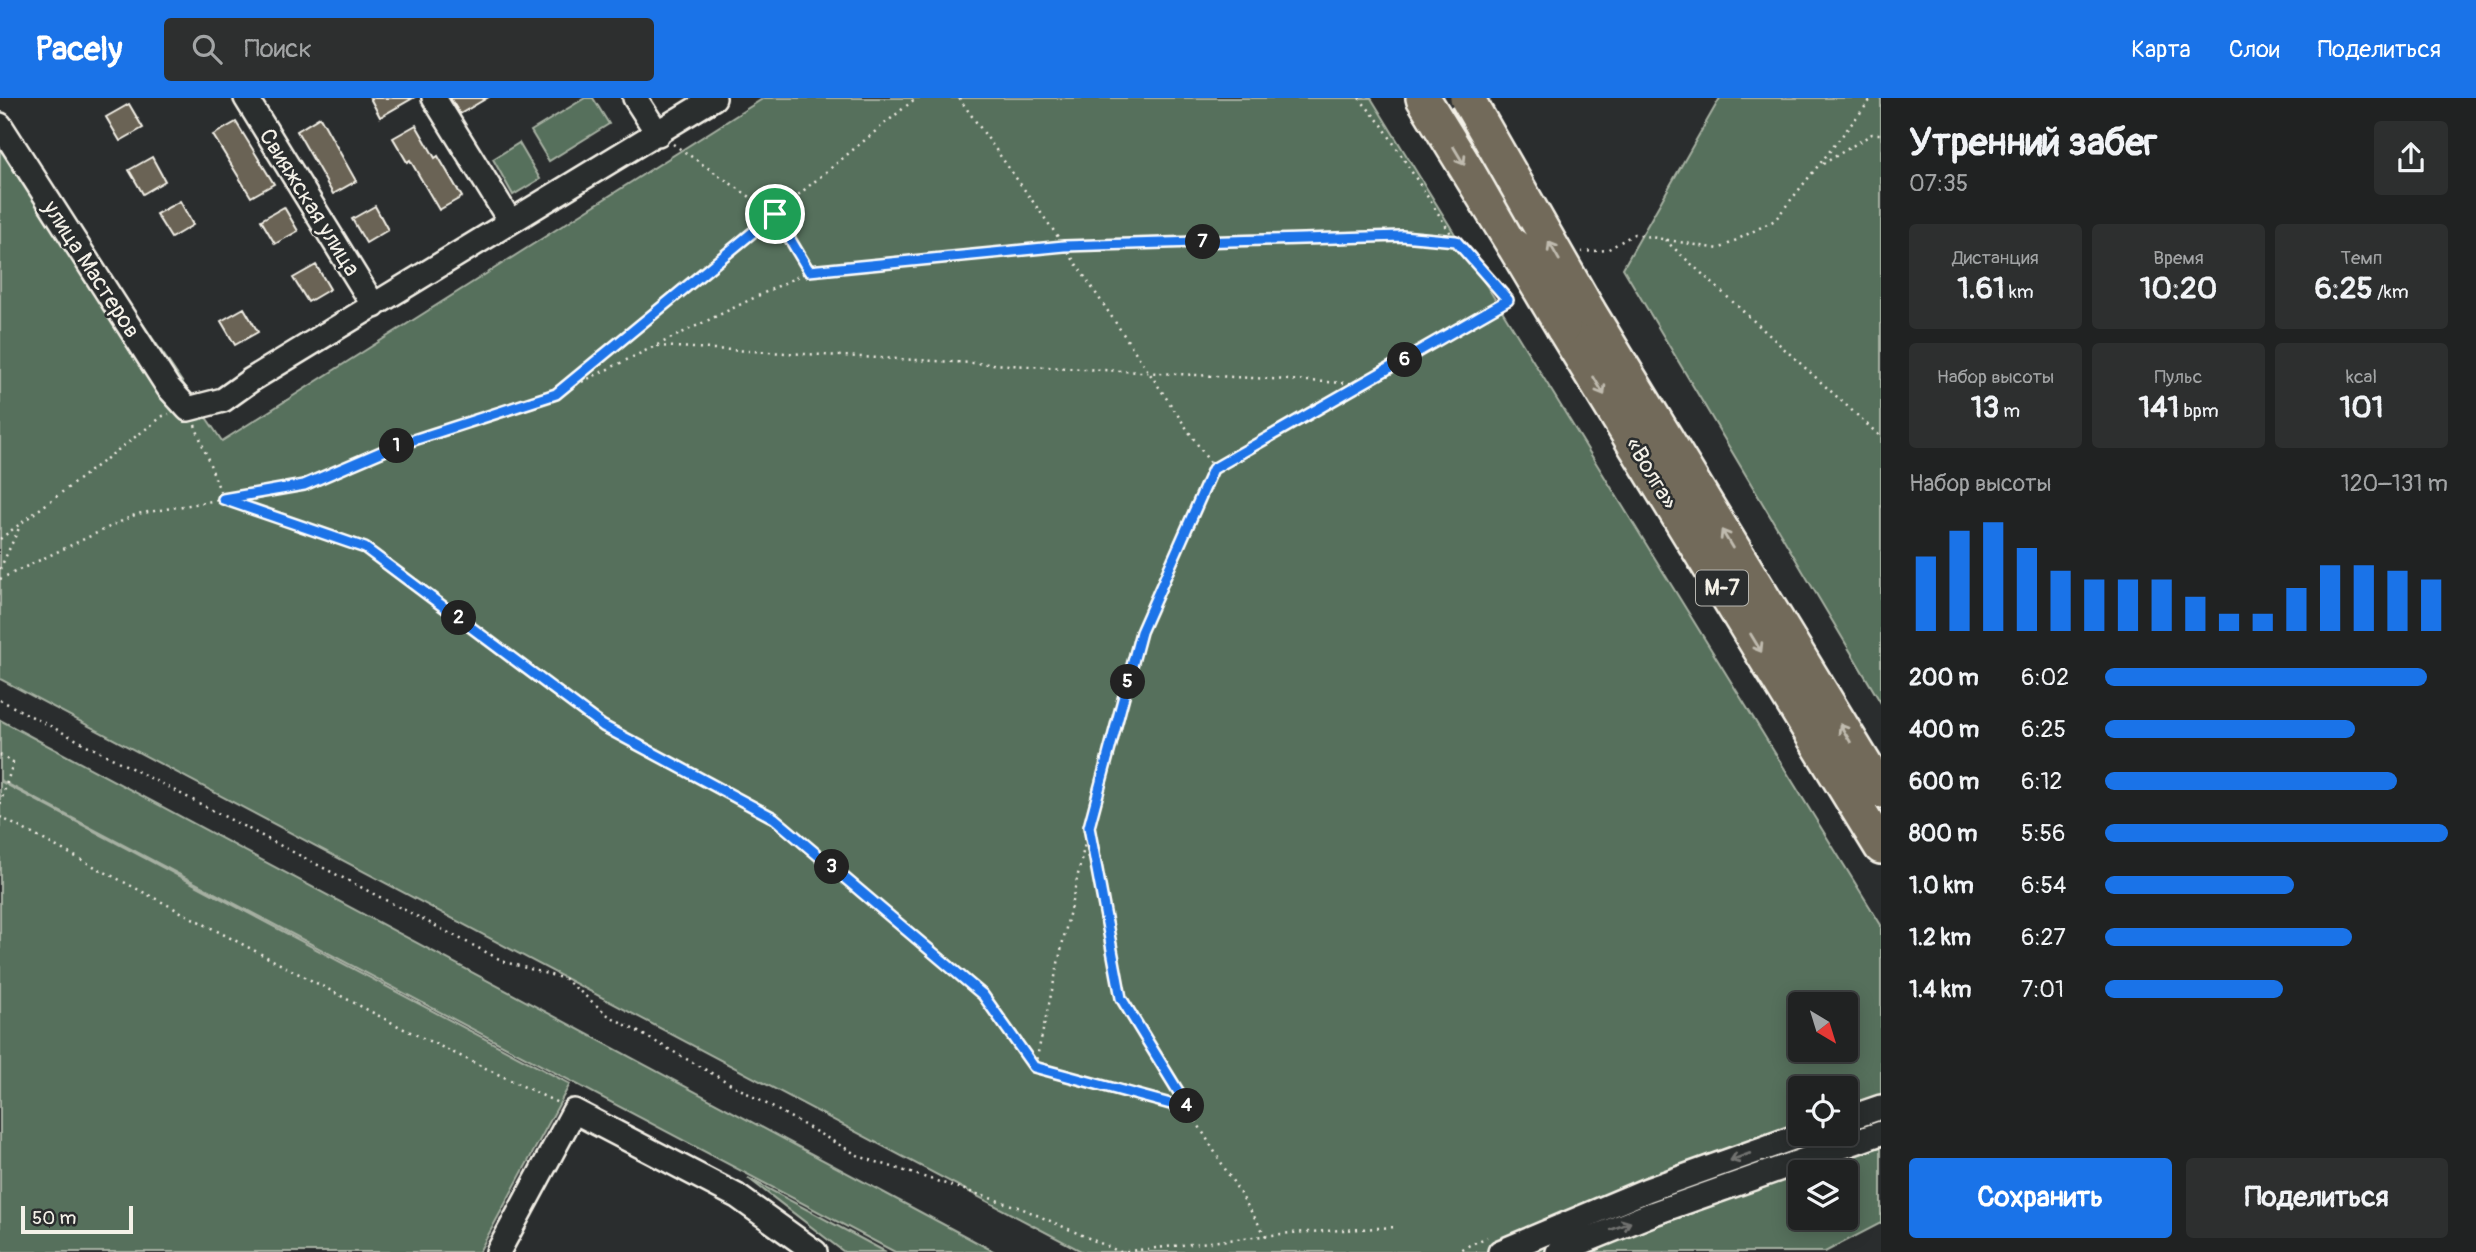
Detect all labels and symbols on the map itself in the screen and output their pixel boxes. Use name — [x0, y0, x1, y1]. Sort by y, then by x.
street label: Свияжская улица — [253, 123, 367, 281]
one-way arrow — [1452, 146, 1466, 166]
pin — [745, 184, 805, 244]
street label: улица Мастеров — [36, 194, 147, 343]
pin: 7 — [1186, 225, 1220, 260]
one-way arrow — [1547, 241, 1560, 262]
pin: 6 — [1388, 342, 1422, 378]
one-way arrow — [1592, 376, 1606, 396]
pin: 1 — [380, 428, 414, 464]
street label: «Волга» — [1619, 432, 1685, 515]
one-way arrow — [1720, 529, 1734, 549]
road number: М-7 — [1696, 570, 1748, 606]
pin: 2 — [442, 601, 476, 636]
one-way arrow — [1749, 632, 1763, 652]
pin: 5 — [1110, 664, 1146, 700]
one-way arrow — [1838, 723, 1852, 743]
pin: 3 — [814, 850, 850, 884]
north arrow — [1788, 992, 1858, 1062]
pin: 4 — [1170, 1088, 1204, 1124]
one-way arrow — [1730, 1152, 1752, 1164]
scale bar — [21, 1203, 133, 1235]
one-way arrow — [1610, 1219, 1632, 1232]

